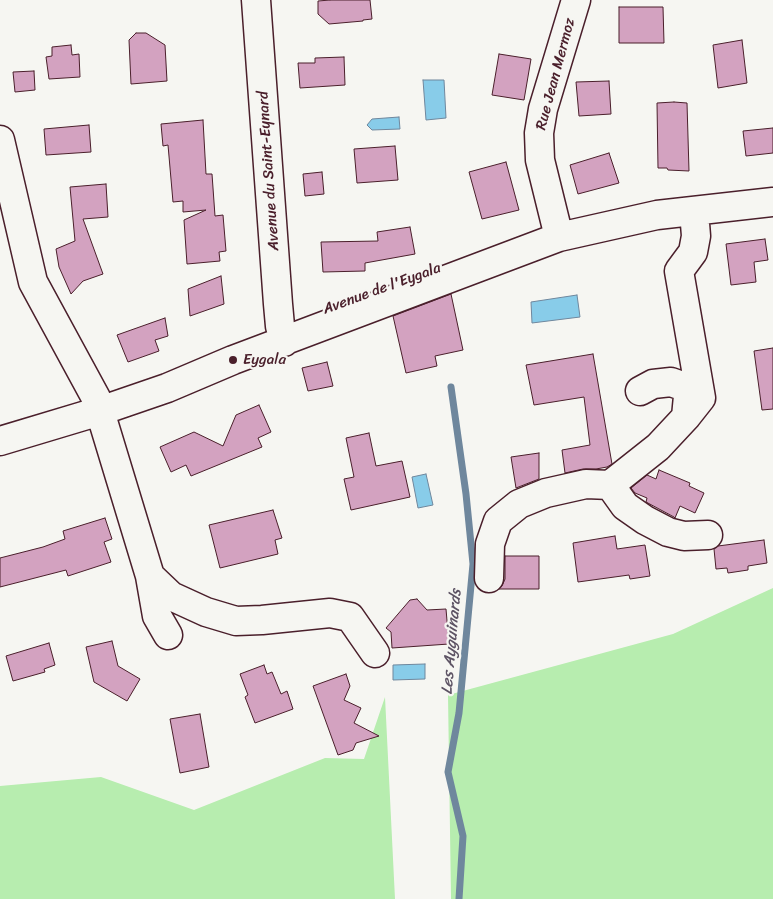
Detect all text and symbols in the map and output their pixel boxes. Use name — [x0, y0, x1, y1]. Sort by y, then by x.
street label: Rue Jean Mermoz — [532, 16, 580, 132]
street label: Avenue du Saint-Eynard — [254, 91, 284, 251]
street label: Avenue de l'Eygala — [321, 259, 443, 319]
place label: Eygala — [243, 351, 286, 369]
marker: Eygala — [227, 354, 239, 366]
water label: Les Ayguinards — [438, 589, 466, 695]

